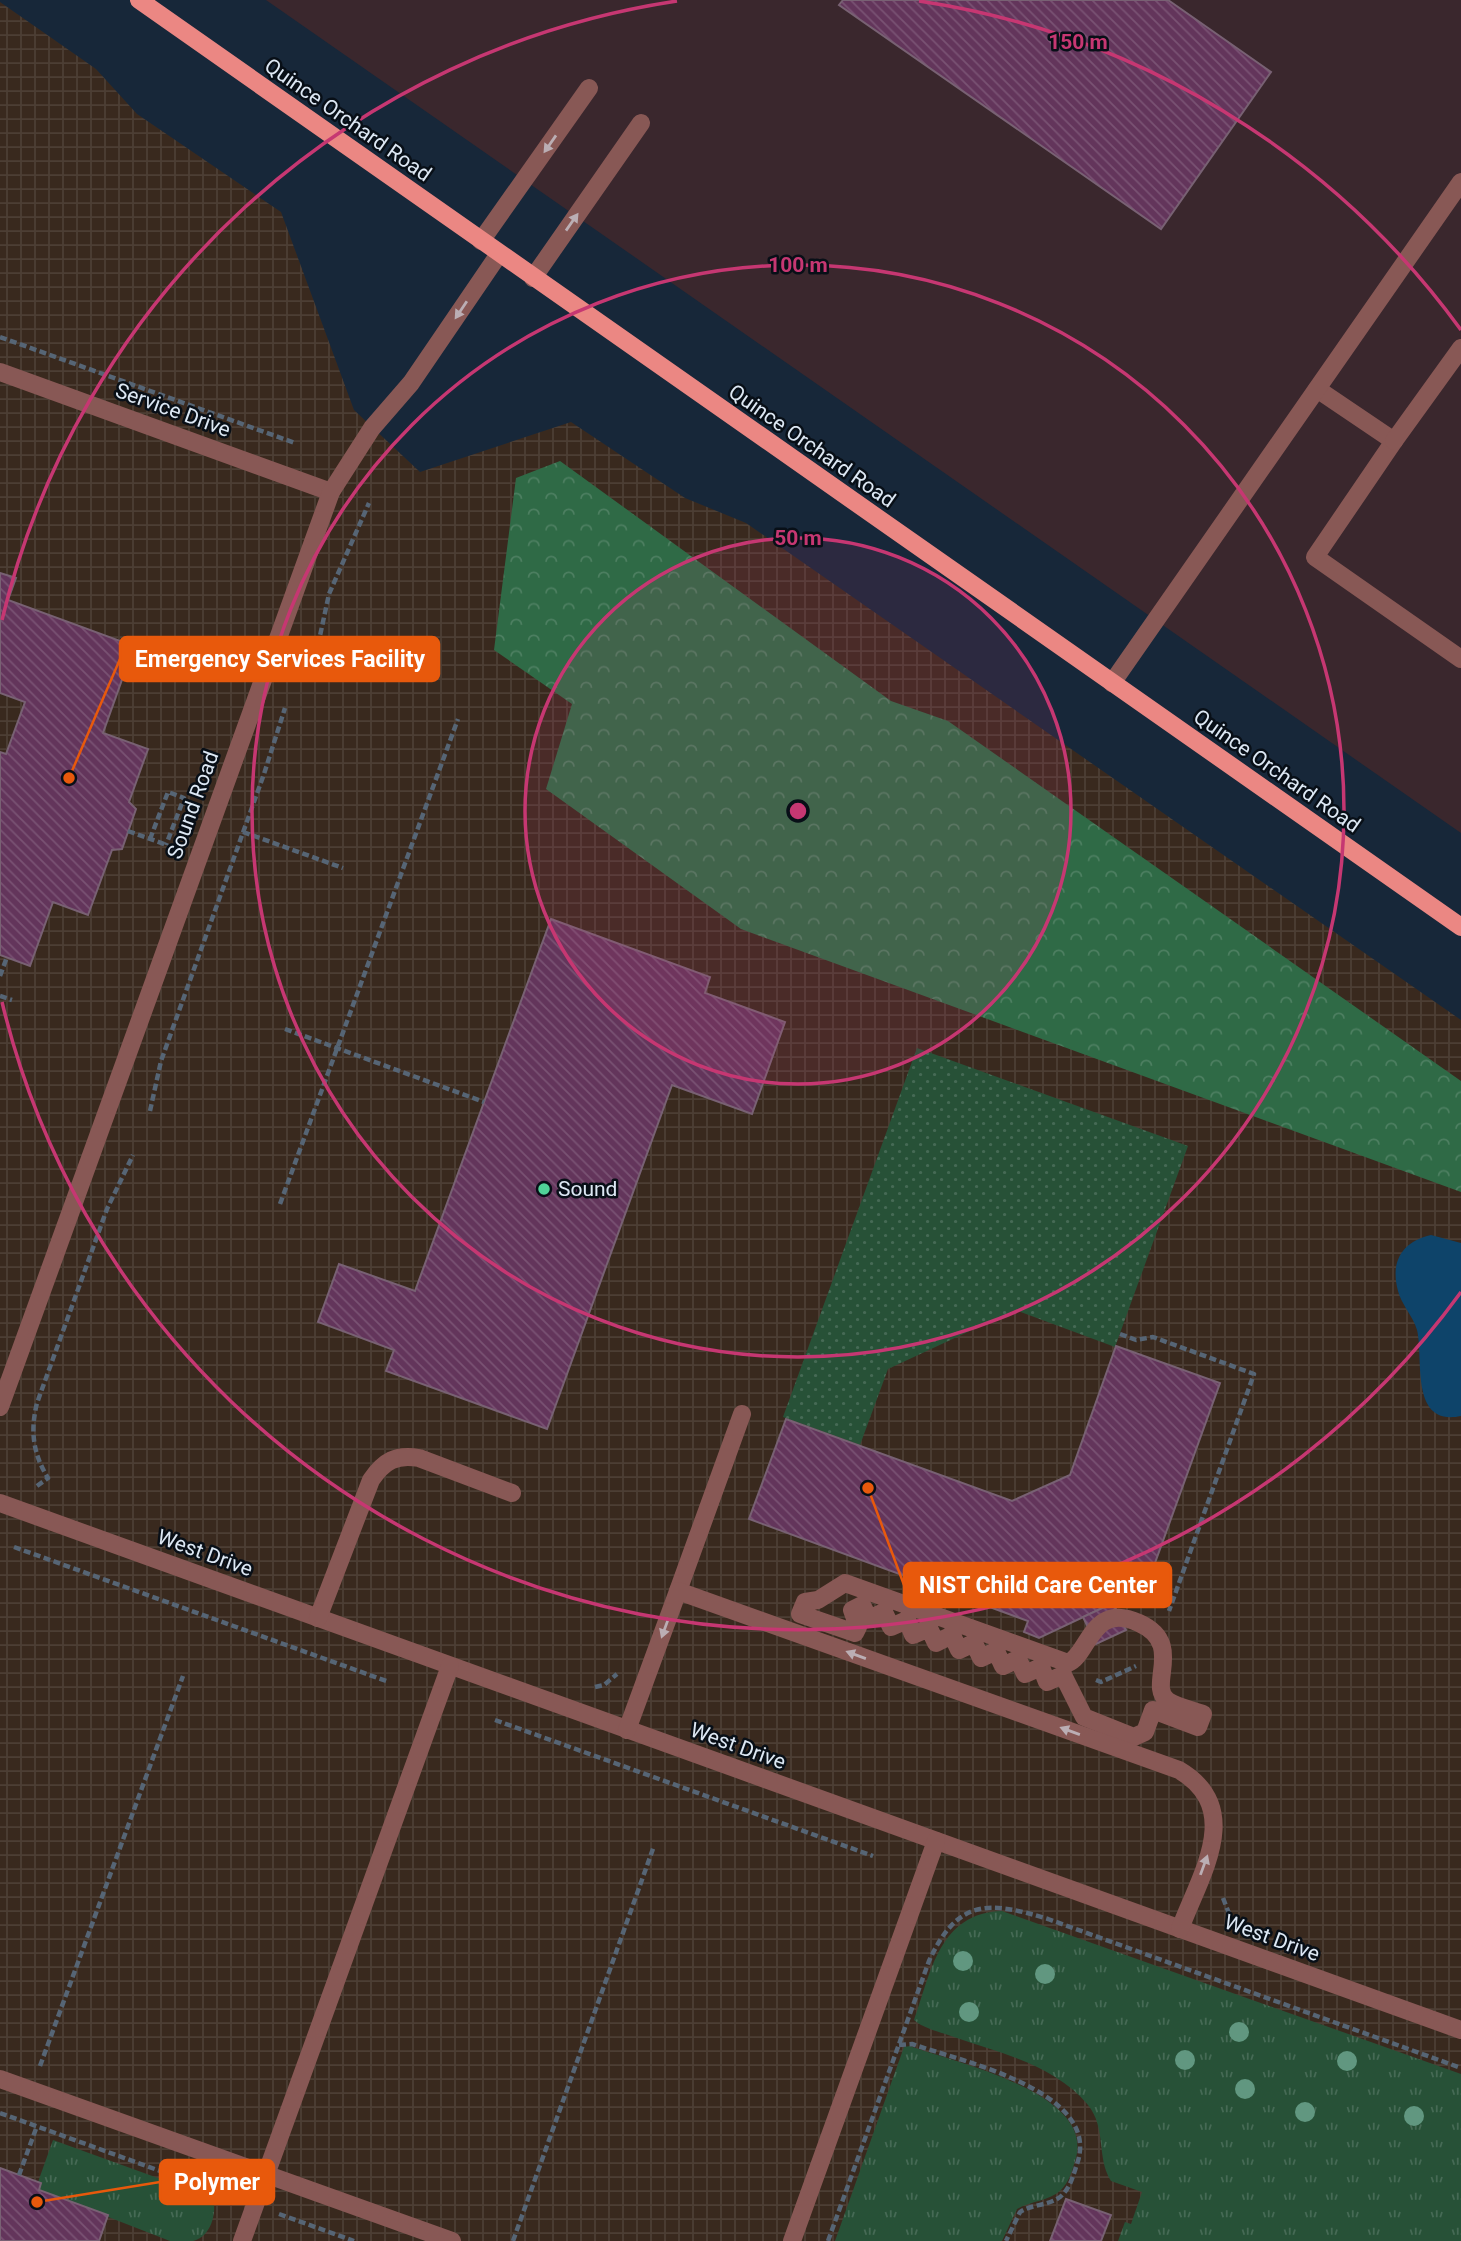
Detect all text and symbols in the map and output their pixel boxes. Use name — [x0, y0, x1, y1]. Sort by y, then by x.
text: 150 m — [1048, 30, 1108, 54]
street label: Quince Orchard Road — [260, 54, 436, 186]
one-way arrow — [543, 135, 557, 153]
one-way arrow — [565, 213, 579, 231]
text: 100 m — [768, 253, 828, 277]
one-way arrow — [455, 301, 468, 320]
street label: Service Drive — [112, 378, 234, 442]
street label: Quince Orchard Road — [724, 380, 900, 512]
text: 50 m — [774, 526, 822, 550]
callout: Emergency Services Facility — [120, 637, 439, 681]
text: Emergency Services Facility — [135, 646, 426, 673]
street label: Quince Orchard Road — [1189, 705, 1365, 837]
street label: Sound Road — [162, 748, 224, 862]
centre of rings — [786, 799, 810, 823]
place label: Sound — [558, 1177, 617, 1201]
marker: Sound — [536, 1181, 552, 1197]
street label: West Drive — [154, 1525, 256, 1581]
callout: NIST Child Care Center — [904, 1563, 1171, 1607]
text: NIST Child Care Center — [919, 1572, 1158, 1599]
one-way arrow — [659, 1617, 670, 1638]
one-way arrow — [845, 1649, 866, 1660]
street label: West Drive — [687, 1718, 789, 1774]
one-way arrow — [1059, 1726, 1080, 1737]
one-way arrow — [1198, 1855, 1209, 1876]
street label: West Drive — [1221, 1910, 1323, 1966]
callout: Polymer — [160, 2160, 274, 2204]
text: Polymer — [174, 2169, 261, 2196]

